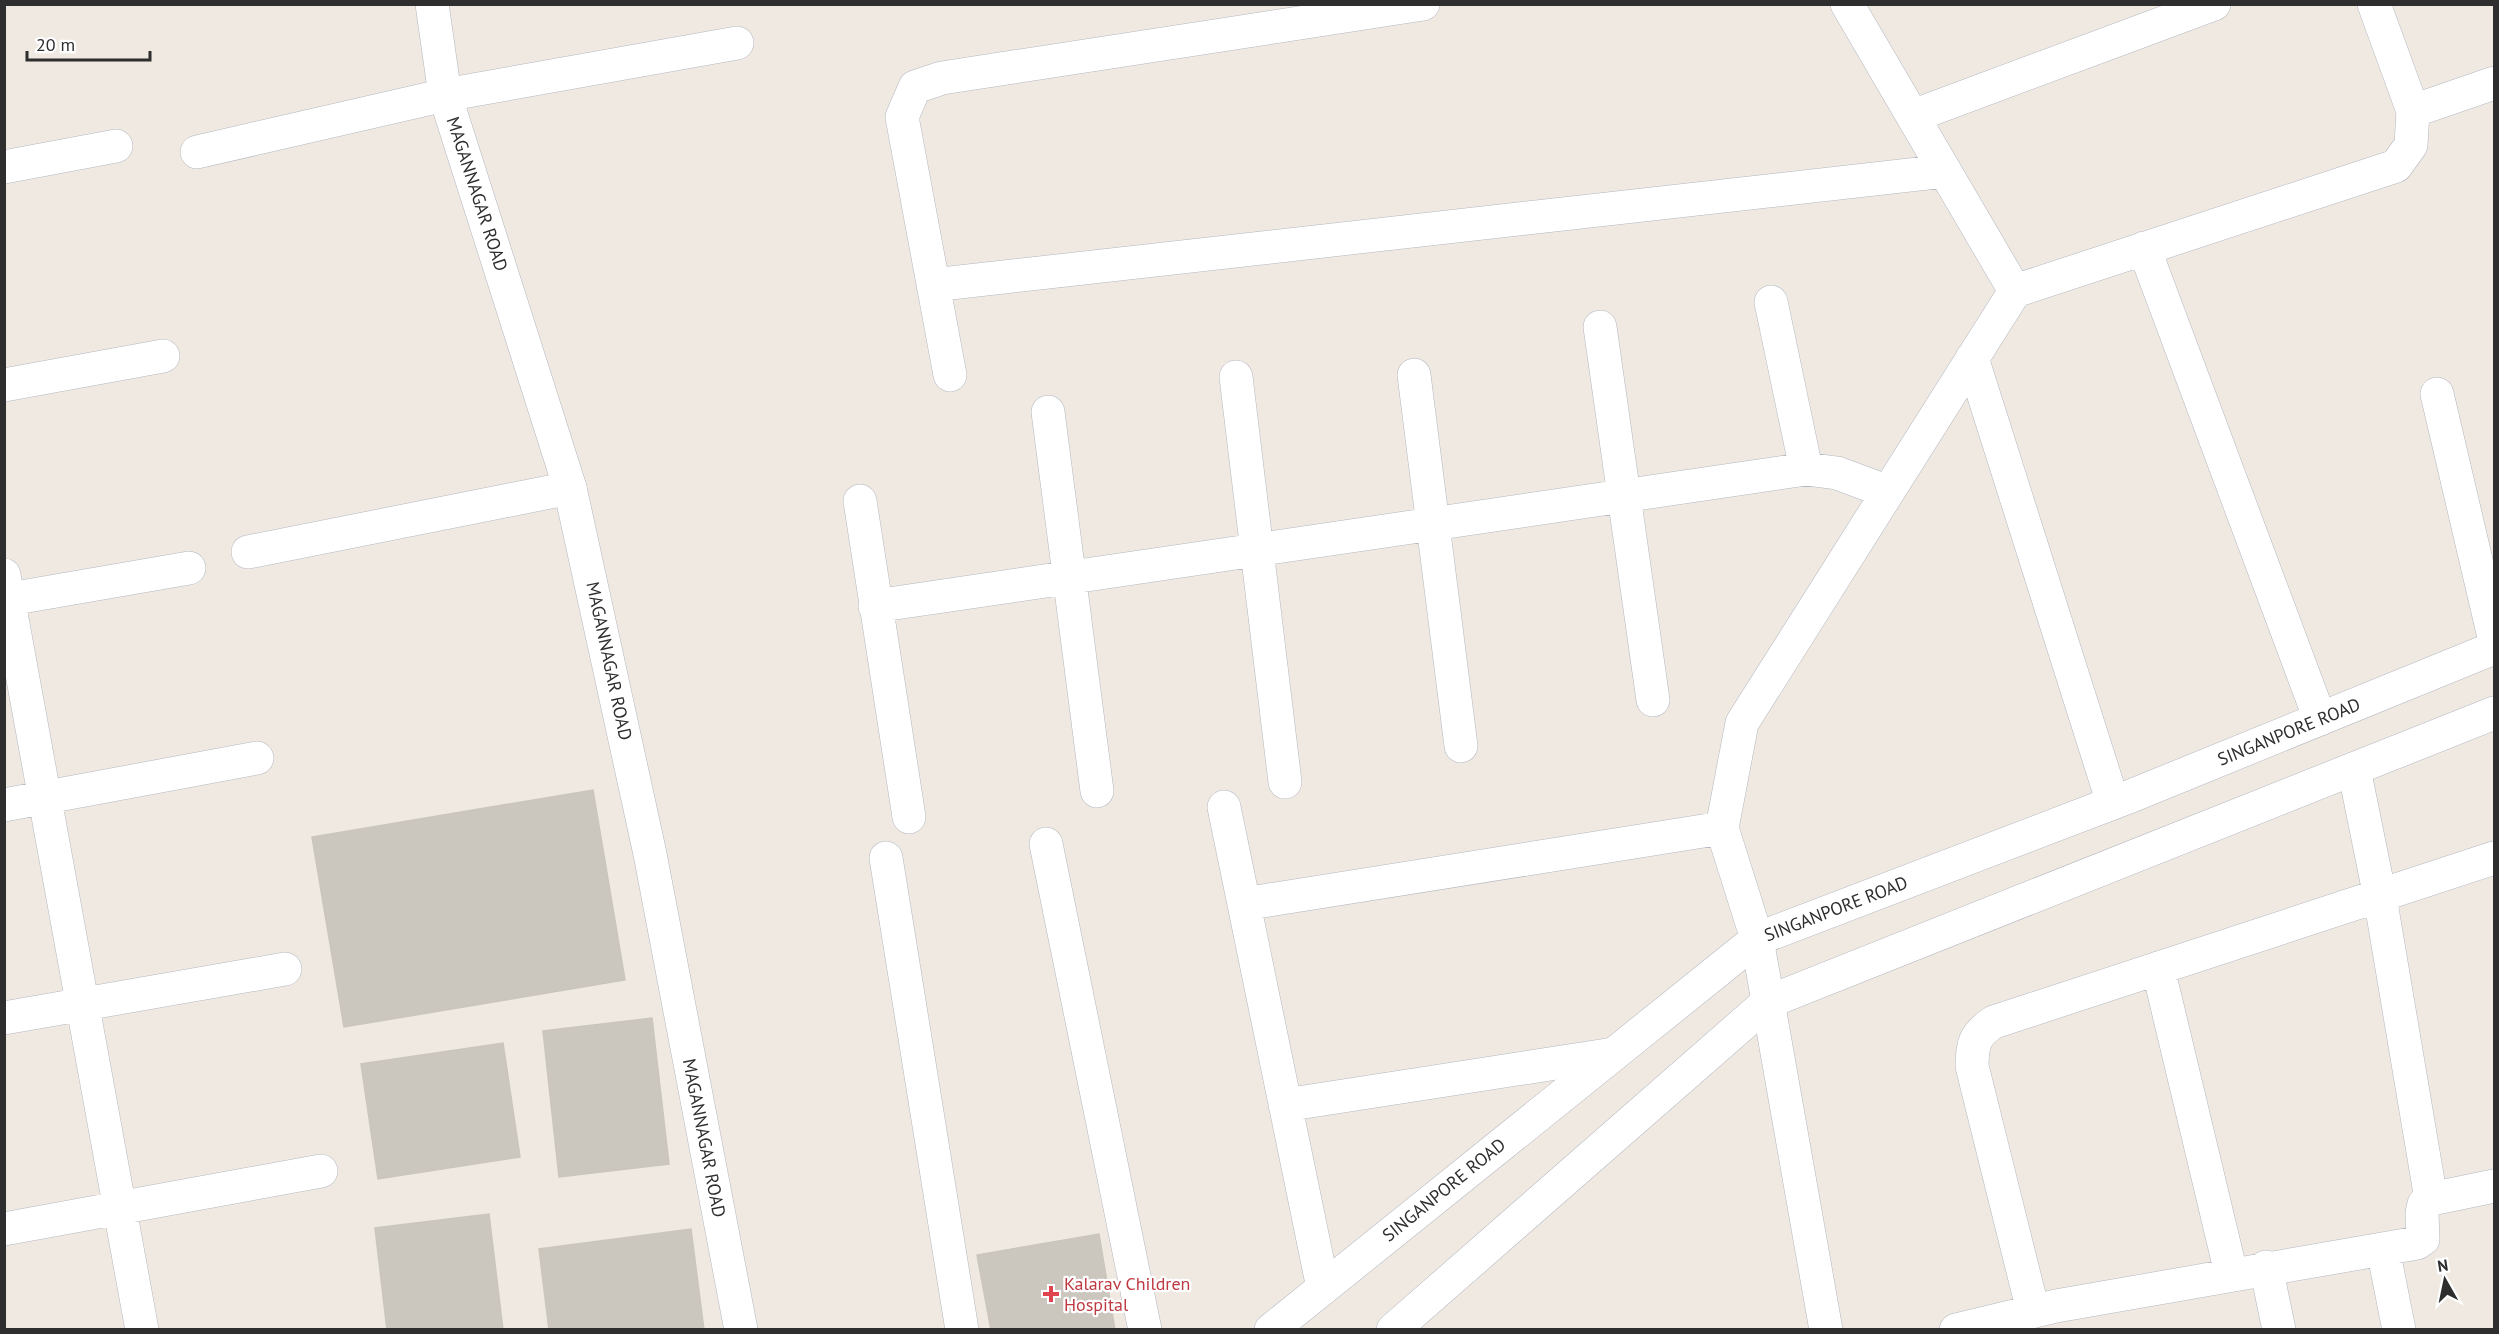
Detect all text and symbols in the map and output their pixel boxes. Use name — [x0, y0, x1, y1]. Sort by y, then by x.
scale bar — [27, 24, 150, 62]
text: 20 m — [36, 33, 75, 56]
street label: MAGANNAGAR ROAD — [442, 114, 513, 274]
street label: MAGANNAGAR ROAD — [581, 580, 638, 742]
street label: SINGANPORE ROAD — [2214, 692, 2364, 771]
street label: SINGANPORE ROAD — [1761, 871, 1911, 946]
street label: MAGANNAGAR ROAD — [678, 1057, 731, 1219]
street label: SINGANPORE ROAD — [1377, 1133, 1510, 1246]
north arrow — [2415, 1250, 2475, 1310]
text: N — [2436, 1254, 2449, 1276]
place label: Kalarav Children Hospital — [1064, 1272, 1190, 1316]
marker: Kalarav Children Hospital — [1042, 1285, 1060, 1303]

